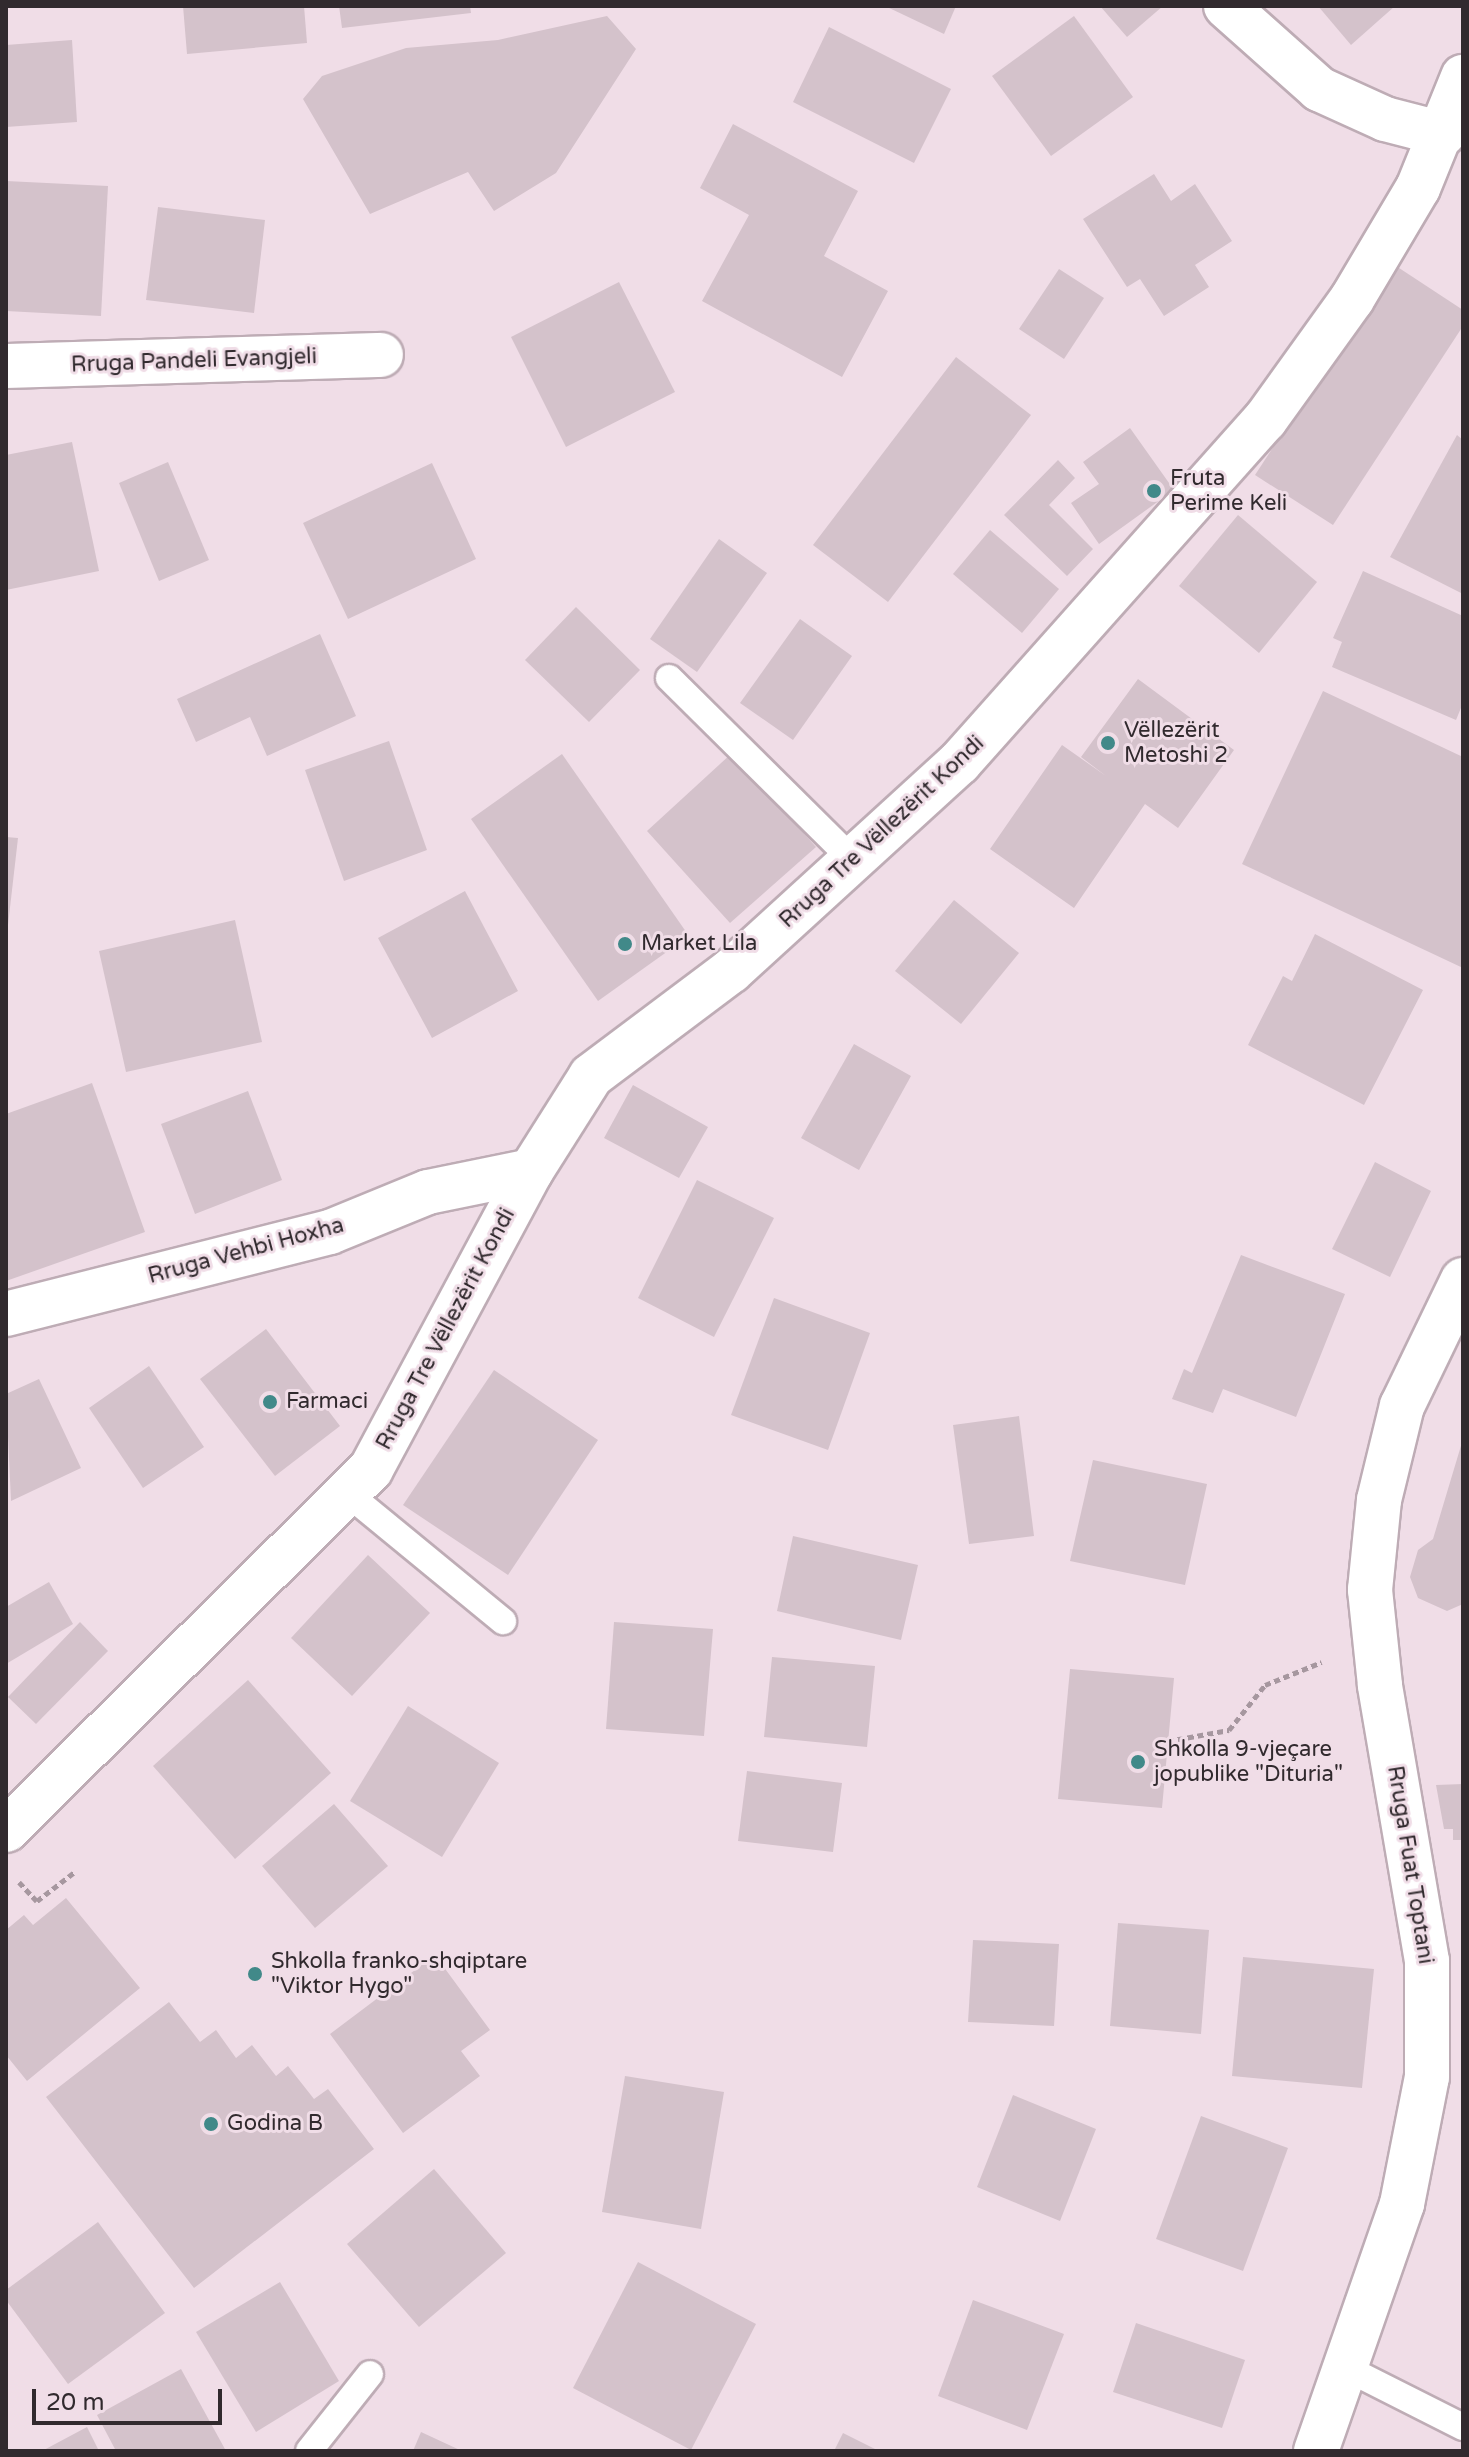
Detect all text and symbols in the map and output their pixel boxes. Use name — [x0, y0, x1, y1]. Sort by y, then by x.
street label: Rruga Pandeli Evangjeli — [70, 344, 318, 378]
place label: Fruta Perime Keli — [1170, 465, 1287, 516]
marker: Fruta Perime Keli — [1145, 482, 1163, 500]
place label: Vëllezërit Metoshi 2 — [1124, 717, 1228, 768]
street label: Rruga Tre Vëllezërit Kondi — [774, 730, 990, 934]
marker: Vëllezërit Metoshi 2 — [1099, 734, 1117, 752]
place label: Market Lila — [641, 931, 757, 957]
marker: Market Lila — [616, 935, 634, 953]
street label: Rruga Tre Vëllezërit Kondi — [371, 1204, 521, 1454]
street label: Rruga Vehbi Hoxha — [145, 1212, 347, 1290]
place label: Farmaci — [286, 1389, 368, 1415]
marker: Farmaci — [261, 1393, 279, 1411]
place label: Shkolla 9-vjeçare jopublike "Dituria" — [1154, 1736, 1343, 1788]
marker: Shkolla 9-vjeçare jopublike "Dituria" — [1129, 1753, 1147, 1771]
street label: Rruga Fuat Toptani — [1381, 1764, 1439, 1966]
place label: Shkolla franko-shqiptare "Viktor Hygo" — [271, 1948, 527, 2000]
marker: Shkolla franko-shqiptare "Viktor Hygo" — [246, 1965, 264, 1983]
place label: Godina B — [227, 2111, 323, 2137]
marker: Godina B — [202, 2115, 220, 2133]
scale bar — [36, 2373, 226, 2423]
text: 20 m — [46, 2388, 104, 2417]

